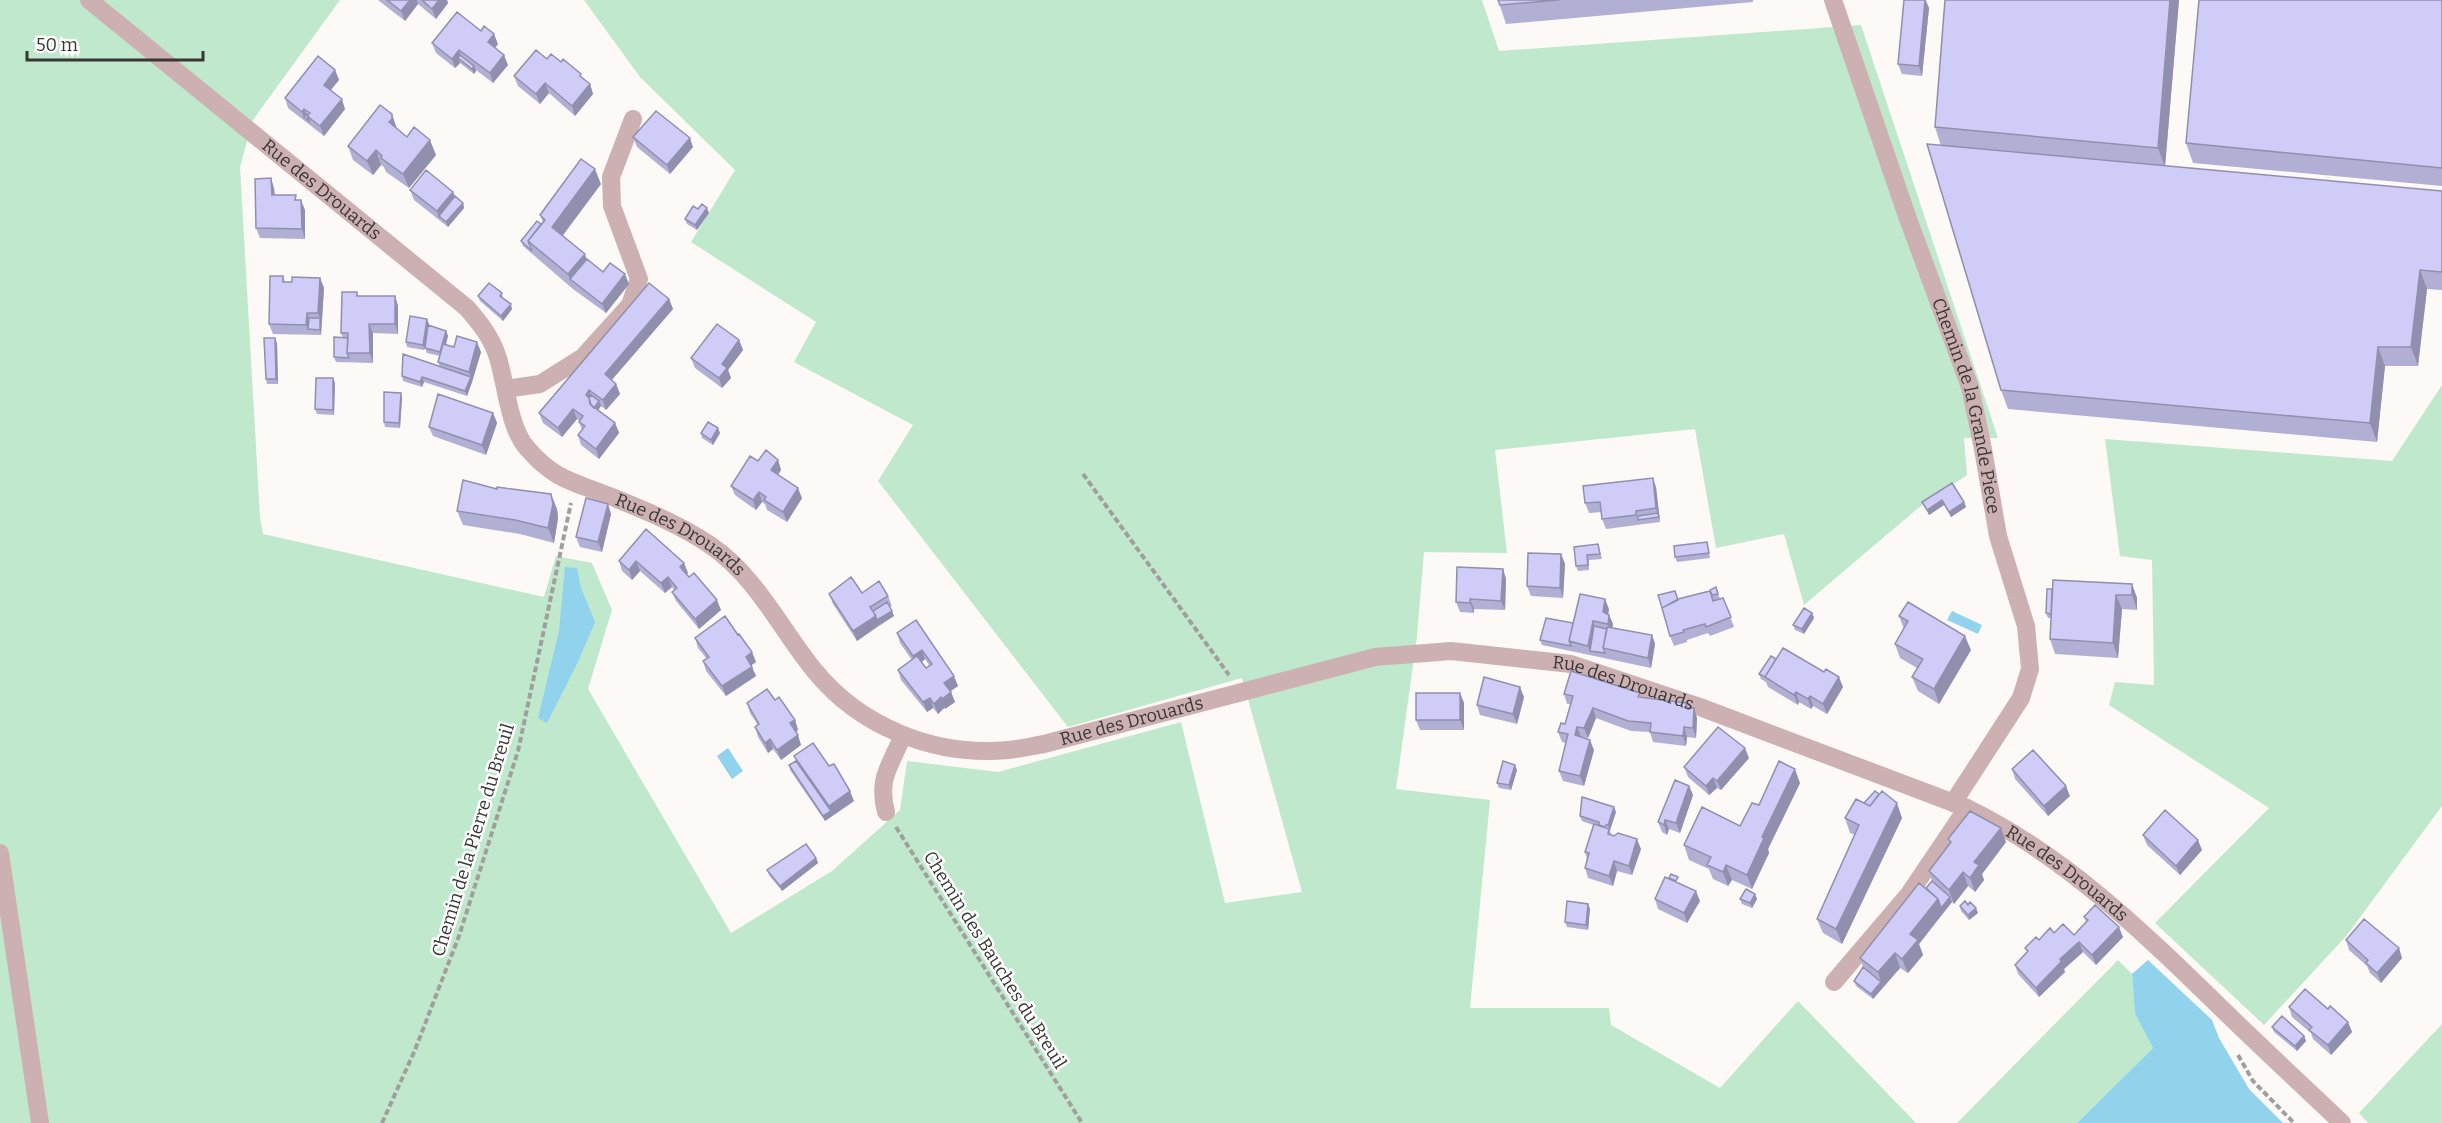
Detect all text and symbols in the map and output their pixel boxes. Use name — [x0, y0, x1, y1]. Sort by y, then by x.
scale bar — [27, 24, 202, 62]
text: 50 m — [36, 34, 78, 56]
street label: Rue des Drouards — [258, 134, 386, 245]
street label: Chemin de la Grande Piece — [1927, 295, 2005, 515]
street label: Rue des Drouards — [612, 489, 750, 580]
street label: Rue des Drouards — [1552, 651, 1697, 715]
street label: Rue des Drouards — [1057, 692, 1206, 750]
street label: Chemin de la Pierre du Breuil — [427, 721, 519, 959]
street label: Rue des Drouards — [2002, 821, 2133, 926]
street label: Chemin des Bauches du Breuil — [919, 847, 1071, 1073]

